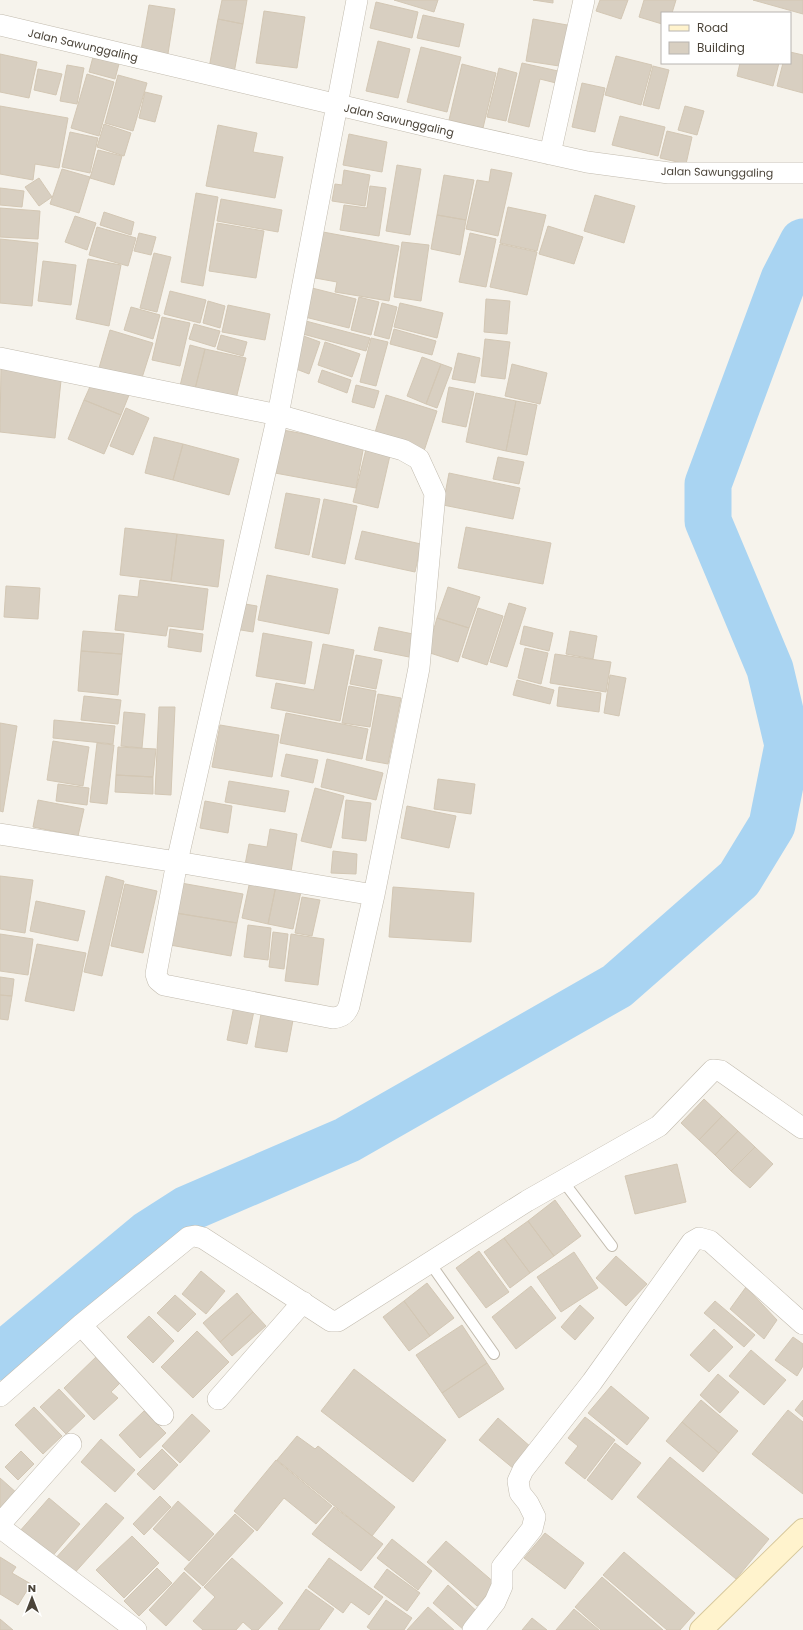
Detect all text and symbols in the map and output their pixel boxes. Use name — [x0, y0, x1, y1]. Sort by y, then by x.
legend — [661, 12, 791, 64]
text: Road — [697, 19, 728, 36]
street label: Jalan Sawunggaling — [26, 25, 140, 65]
text: Building — [697, 39, 745, 56]
street label: Jalan Sawunggaling — [342, 100, 456, 140]
street label: Jalan Sawunggaling — [661, 163, 773, 181]
north arrow — [12, 1578, 52, 1618]
text: N — [28, 1580, 36, 1596]

